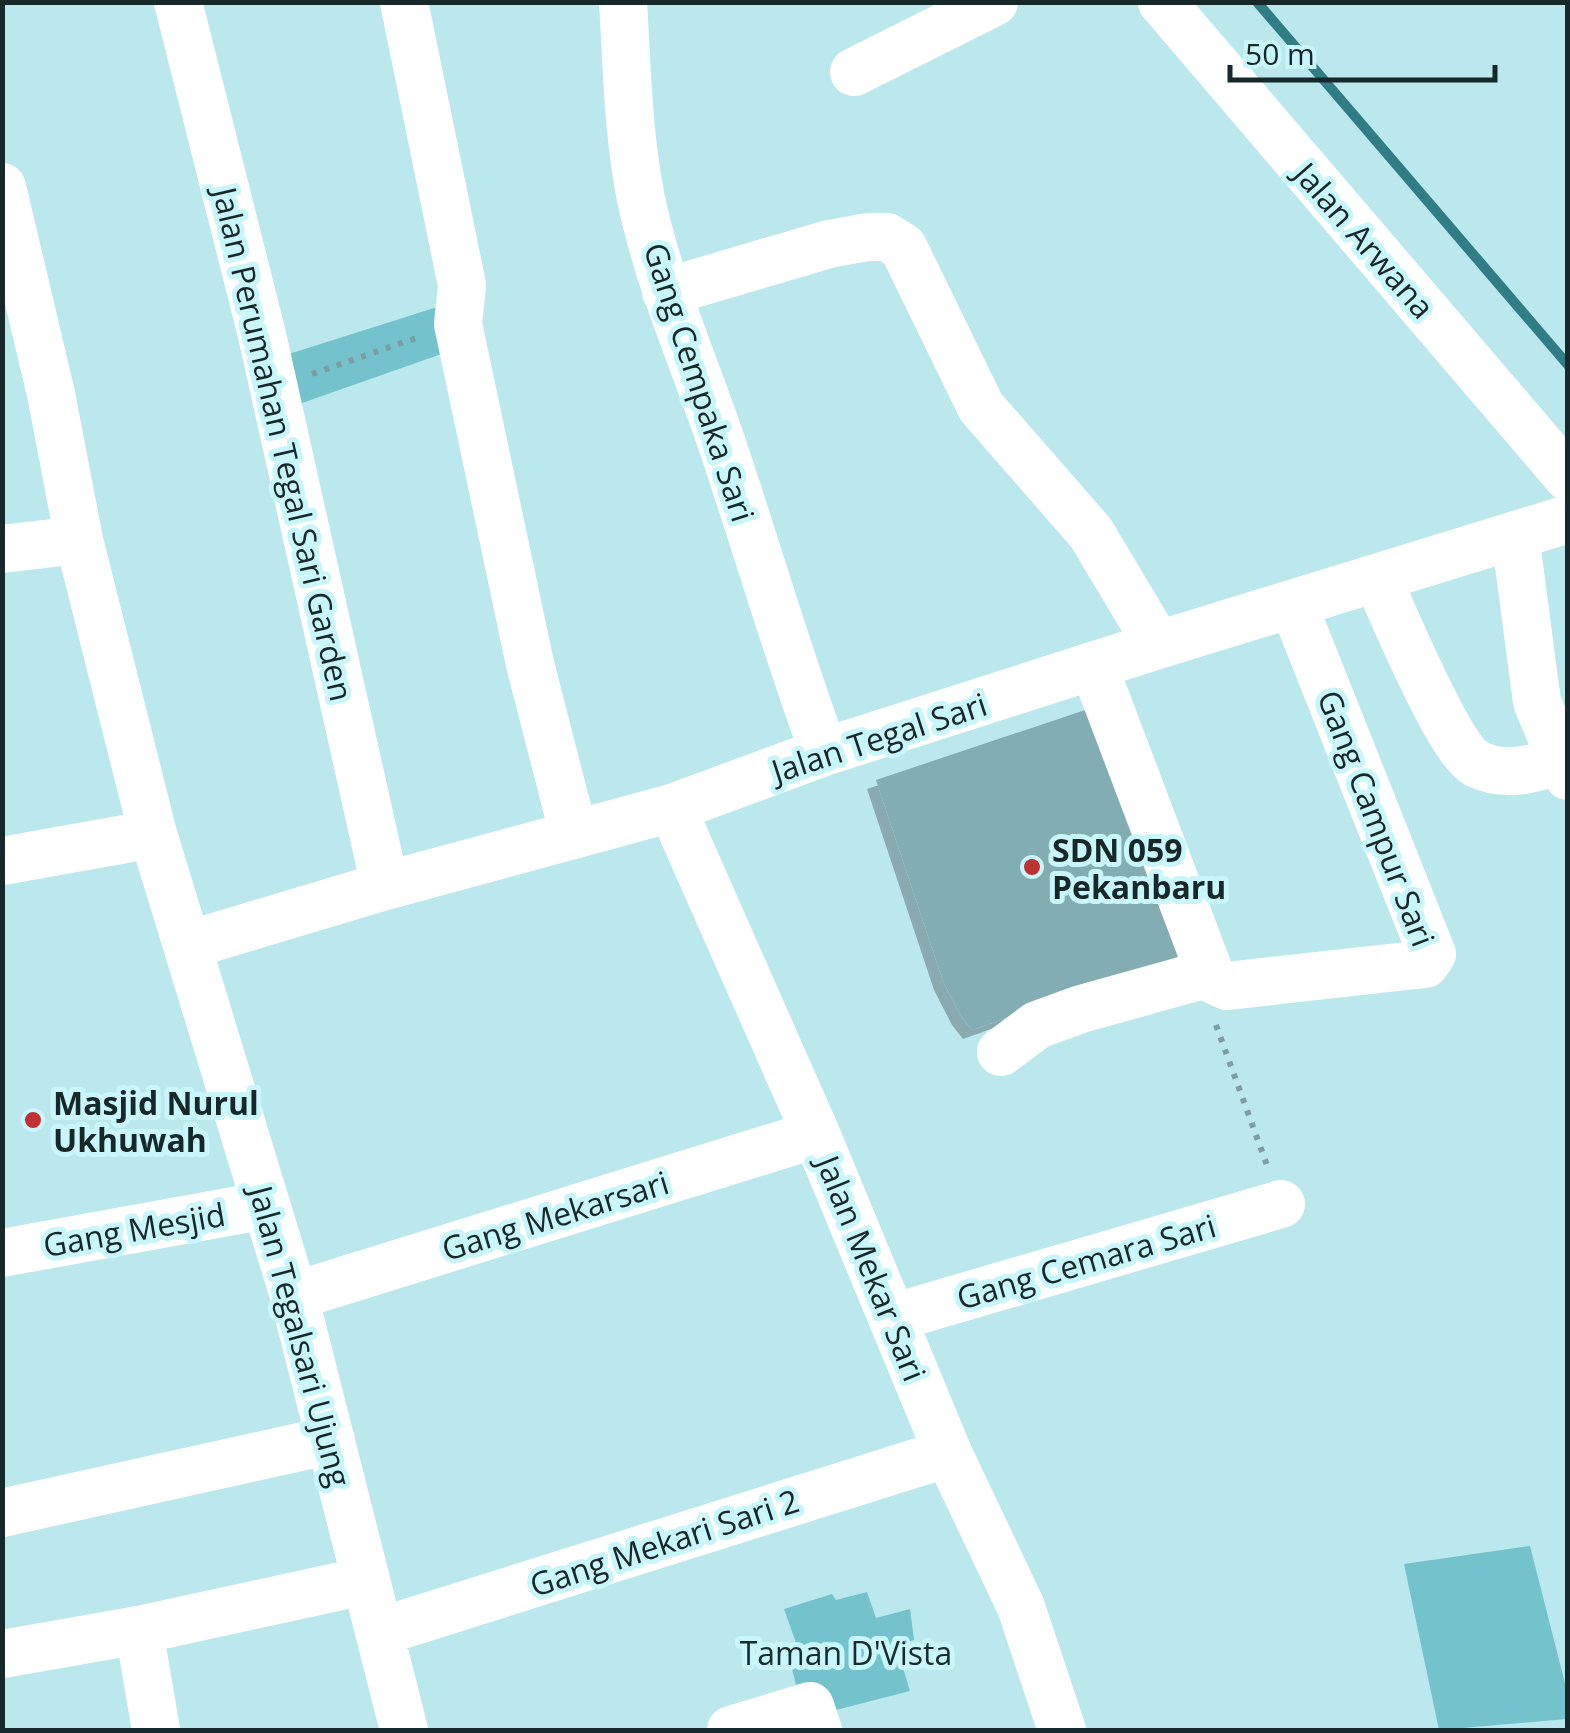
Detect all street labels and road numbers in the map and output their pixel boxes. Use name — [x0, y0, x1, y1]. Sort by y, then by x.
street label: Jalan Arwana — [1283, 151, 1445, 327]
street label: Jalan Perumahan Tegal Sari Garden — [203, 180, 364, 705]
street label: Gang Cempaka Sari — [635, 237, 765, 527]
street label: Jalan Tegal Sari — [763, 682, 992, 793]
street label: Gang Campur Sari — [1308, 684, 1446, 952]
street label: Jalan Mekar Sari — [806, 1146, 937, 1387]
street label: Gang Mekarsari — [436, 1160, 674, 1270]
street label: Jalan Tegalsari Ujung — [239, 1178, 362, 1491]
street label: Gang Mesjid — [40, 1192, 228, 1266]
street label: Gang Cemara Sari — [951, 1203, 1221, 1319]
street label: Gang Mekari Sari 2 — [524, 1478, 804, 1606]

